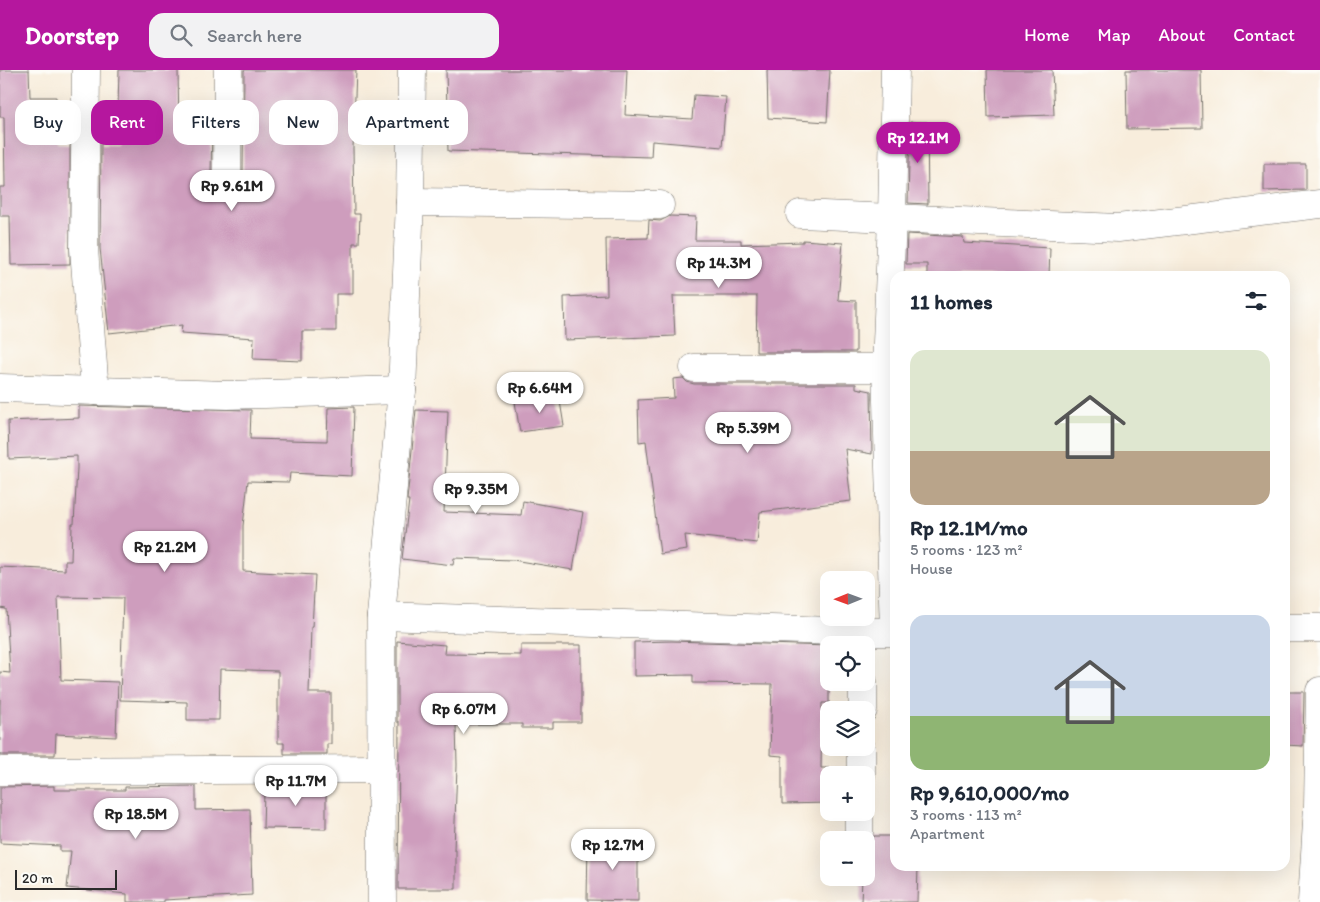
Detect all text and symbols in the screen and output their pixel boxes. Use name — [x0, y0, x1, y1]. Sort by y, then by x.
search box — [149, 13, 499, 58]
text: Doorstep — [25, 21, 119, 50]
icon: search — [167, 21, 195, 49]
text: Search here — [207, 24, 302, 47]
text: Home — [1024, 24, 1070, 46]
text: Map — [1098, 24, 1131, 46]
text: About — [1159, 24, 1205, 46]
text: Contact — [1233, 24, 1295, 46]
chip: Buy — [15, 100, 81, 145]
chip: Rent — [91, 100, 163, 145]
chip: Filters — [173, 100, 259, 145]
chip: New — [269, 100, 338, 145]
chip: Apartment — [348, 100, 468, 145]
pin: Rp 12.1M — [866, 122, 970, 164]
text: Rp 12.1M — [887, 128, 949, 147]
pin: Rp 9.61M — [180, 170, 284, 212]
text: Rp 9.61M — [201, 176, 263, 195]
pin: Rp 14.3M — [667, 246, 771, 289]
text: Rp 14.3M — [687, 253, 751, 272]
icon: filters — [1242, 287, 1270, 315]
text: 11 homes — [910, 289, 993, 314]
pin: Rp 6.64M — [488, 372, 592, 414]
text: Rp 6.64M — [508, 378, 572, 397]
icon: home — [1045, 382, 1135, 472]
pin: Rp 5.39M — [696, 412, 800, 454]
text: Rp 5.39M — [716, 418, 780, 437]
pin: Rp 9.35M — [424, 472, 528, 515]
text: Rp 9.35M — [444, 479, 508, 498]
text: Rp 12.1M/mo — [910, 515, 1028, 540]
pin: Rp 21.2M — [113, 530, 217, 573]
text: Rp 21.2M — [134, 537, 196, 556]
text: 5 rooms · 123 m² — [910, 540, 1022, 559]
text: House — [910, 559, 953, 578]
north arrow — [820, 571, 875, 626]
map controls — [820, 571, 875, 886]
button: locate — [820, 636, 875, 691]
icon: home — [1045, 647, 1135, 737]
pin: Rp 6.07M — [412, 692, 516, 735]
text: Rp 6.07M — [432, 699, 496, 718]
button: layers — [820, 701, 875, 756]
pin: Rp 11.7M — [244, 764, 348, 807]
button: + — [820, 766, 875, 821]
text: Rp 11.7M — [265, 771, 327, 790]
text: Rp 9,610,000/mo — [910, 780, 1069, 805]
pin: Rp 18.5M — [84, 798, 188, 840]
text: Rp 18.5M — [105, 804, 167, 823]
text: 3 rooms · 113 m² — [910, 805, 1022, 824]
text: Apartment — [910, 824, 985, 843]
pin: Rp 12.7M — [561, 828, 665, 871]
button: − — [820, 831, 875, 886]
text: Rp 12.7M — [582, 835, 644, 854]
scale bar — [15, 867, 118, 890]
text: 20 m — [22, 870, 53, 887]

